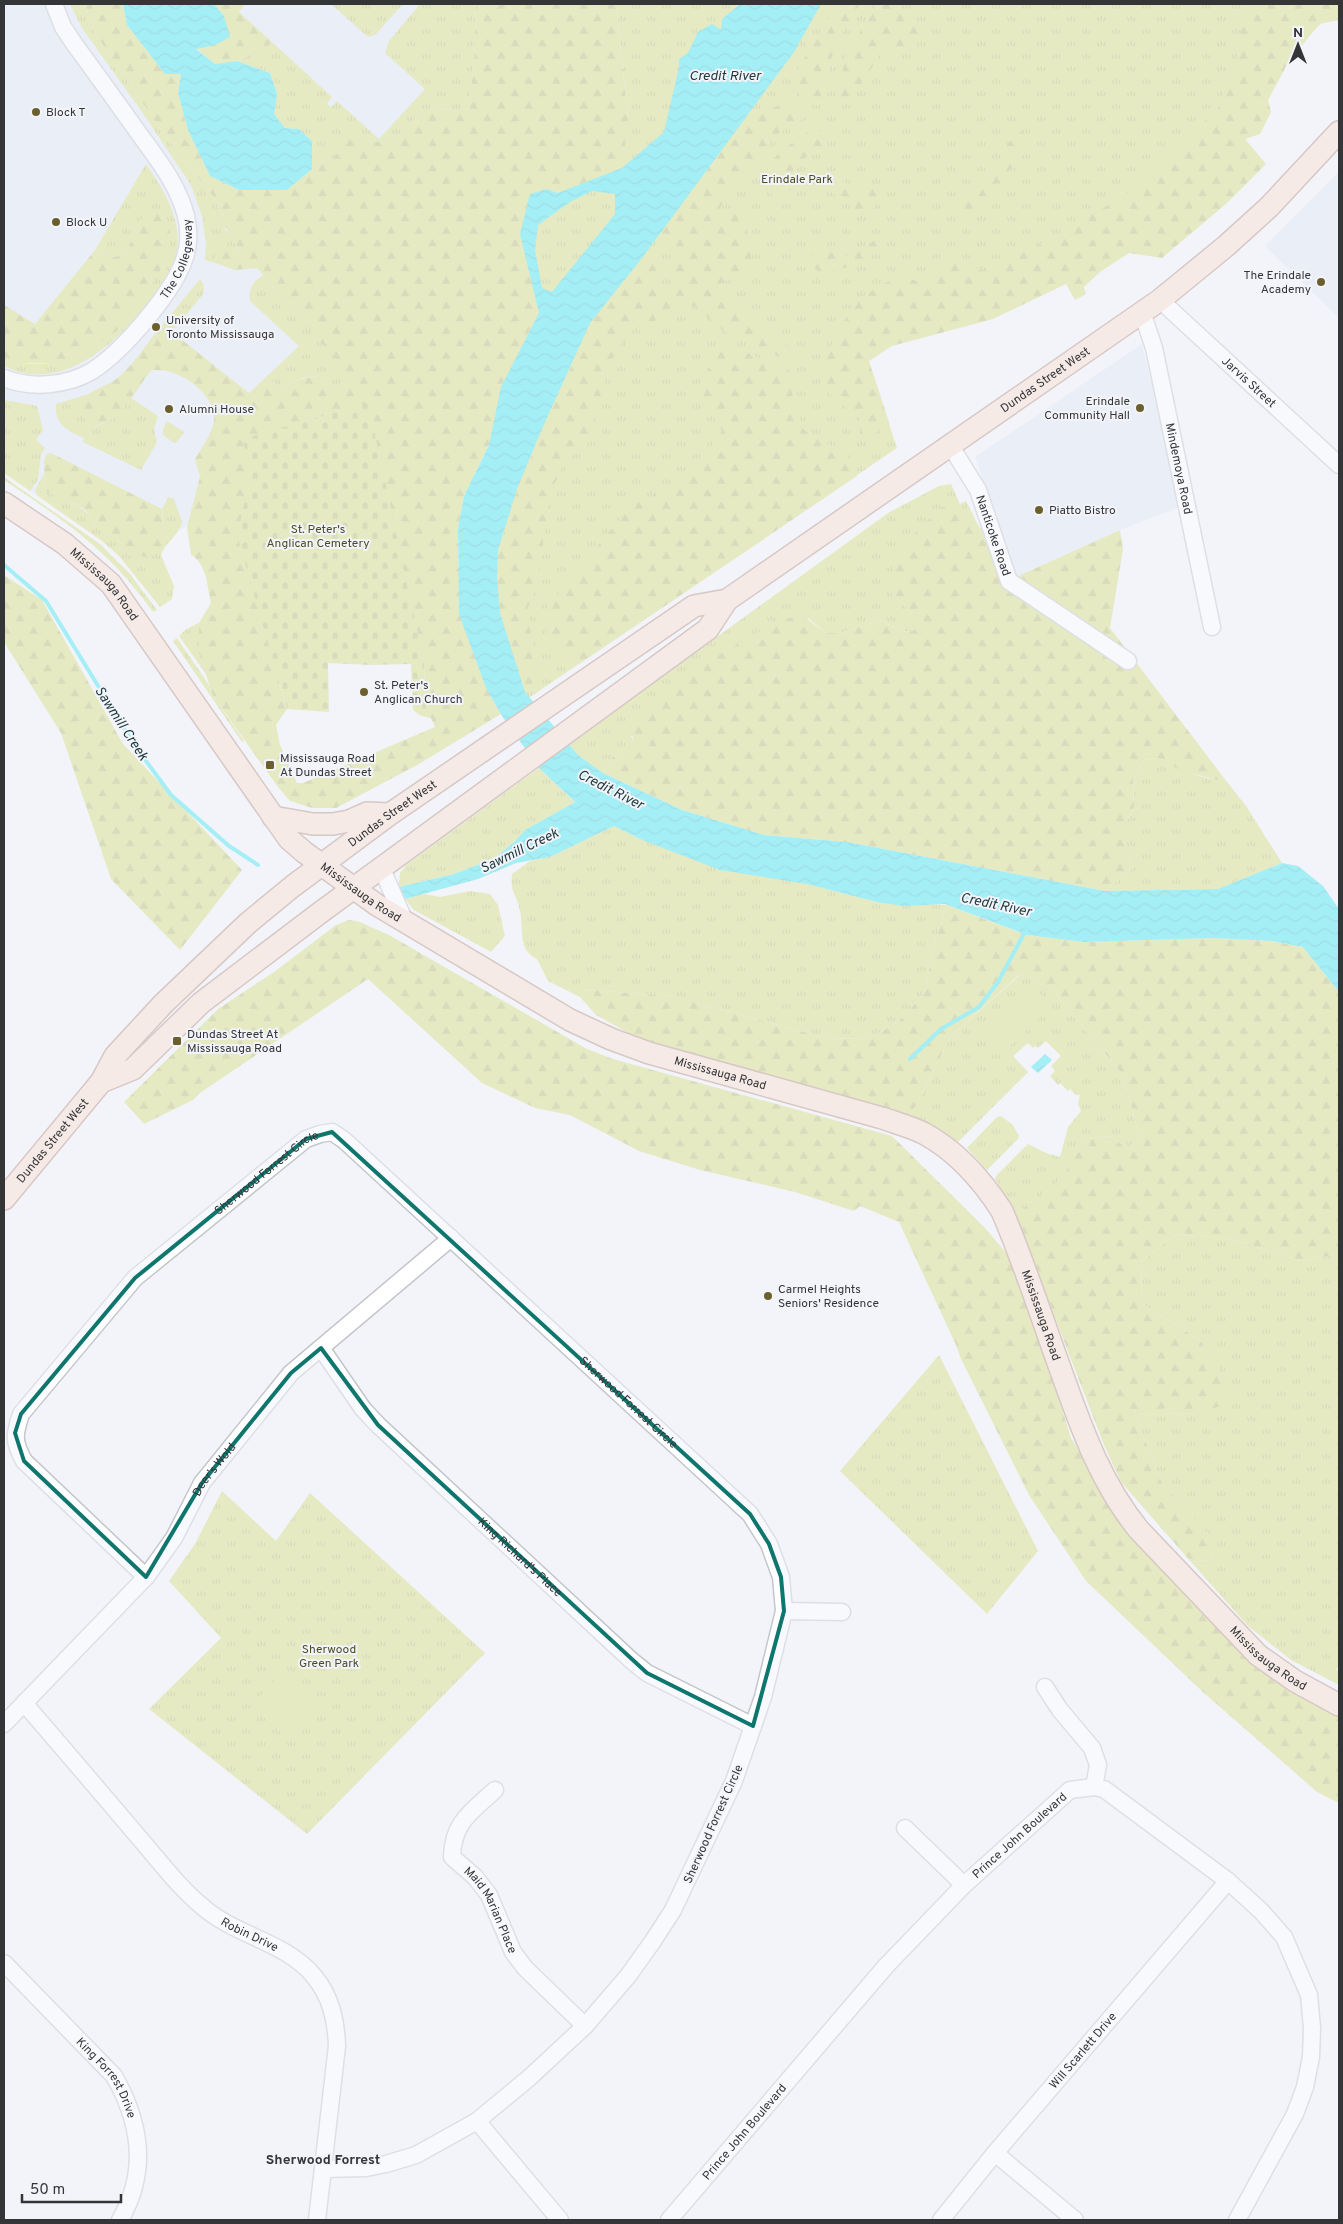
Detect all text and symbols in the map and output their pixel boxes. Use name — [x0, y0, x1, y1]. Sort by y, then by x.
north arrow — [1273, 20, 1323, 70]
text: N — [1293, 25, 1303, 42]
water label: Credit River — [689, 68, 763, 85]
place label: Block T — [46, 105, 86, 121]
marker: Block T — [30, 106, 42, 118]
park label: Erindale Park — [761, 172, 833, 188]
place label: Block U — [66, 215, 107, 231]
marker: Block U — [50, 216, 62, 228]
street label: The Collegeway — [157, 218, 197, 303]
place label: The Erindale Academy — [1243, 268, 1311, 298]
marker: The Erindale Academy — [1315, 276, 1327, 288]
place label: University of Toronto Mississauga — [166, 313, 274, 343]
marker: University of Toronto Mississauga — [150, 321, 162, 333]
street label: Dundas Street West — [998, 344, 1094, 417]
street label: Jarvis Street — [1218, 354, 1279, 412]
place label: Erindale Community Hall — [1044, 394, 1130, 424]
place label: Alumni House — [179, 402, 254, 418]
marker: Erindale Community Hall — [1134, 402, 1146, 414]
marker: Alumni House — [163, 403, 175, 415]
street label: Mindemoya Road — [1161, 422, 1195, 516]
street label: Nanticoke Road — [971, 493, 1014, 578]
place label: Piatto Bistro — [1049, 503, 1116, 519]
marker: Piatto Bistro — [1033, 504, 1045, 516]
park label: St. Peter's Anglican Cemetery — [266, 522, 370, 552]
street label: Mississauga Road — [66, 545, 141, 624]
place label: St. Peter's Anglican Church — [374, 678, 462, 708]
water label: Sawmill Creek — [90, 683, 152, 765]
marker: St. Peter's Anglican Church — [358, 686, 370, 698]
place label: Mississauga Road At Dundas Street — [280, 751, 375, 781]
marker: Mississauga Road At Dundas Street — [264, 759, 276, 771]
water label: Credit River — [574, 766, 648, 815]
street label: Dundas Street West — [345, 777, 440, 851]
water label: Sawmill Creek — [478, 825, 563, 878]
street label: Mississauga Road — [317, 859, 404, 927]
water label: Credit River — [959, 890, 1034, 922]
place label: Dundas Street At Mississauga Road — [187, 1027, 282, 1057]
marker: Dundas Street At Mississauga Road — [171, 1035, 183, 1047]
street label: Mississauga Road — [672, 1053, 768, 1094]
street label: Dundas Street West — [13, 1095, 93, 1187]
street label: Sherwood Forrest Circle — [212, 1128, 321, 1219]
street label: Mississauga Road — [1017, 1268, 1064, 1363]
place label: Carmel Heights Seniors' Residence — [778, 1282, 879, 1312]
marker: Carmel Heights Seniors' Residence — [762, 1290, 774, 1302]
street label: Sherwood Forrest Circle — [575, 1353, 681, 1452]
street label: Deer's Wold — [190, 1440, 240, 1499]
street label: King Richard's Place — [474, 1515, 565, 1601]
street label: Mississauga Road — [1226, 1623, 1309, 1695]
park label: Sherwood Green Park — [299, 1642, 359, 1672]
street label: Sherwood Forrest Circle — [680, 1762, 747, 1886]
street label: Prince John Boulevard — [969, 1789, 1071, 1883]
street label: Maid Marian Place — [460, 1864, 520, 1956]
street label: Robin Drive — [217, 1915, 281, 1956]
street label: Will Scarlett Drive — [1046, 2010, 1121, 2093]
street label: King Forrest Drive — [72, 2035, 139, 2120]
street label: Prince John Boulevard — [700, 2081, 791, 2184]
district label: Sherwood Forrest — [266, 2152, 380, 2169]
scale bar — [22, 2172, 121, 2204]
text: 50 m — [30, 2181, 65, 2200]

